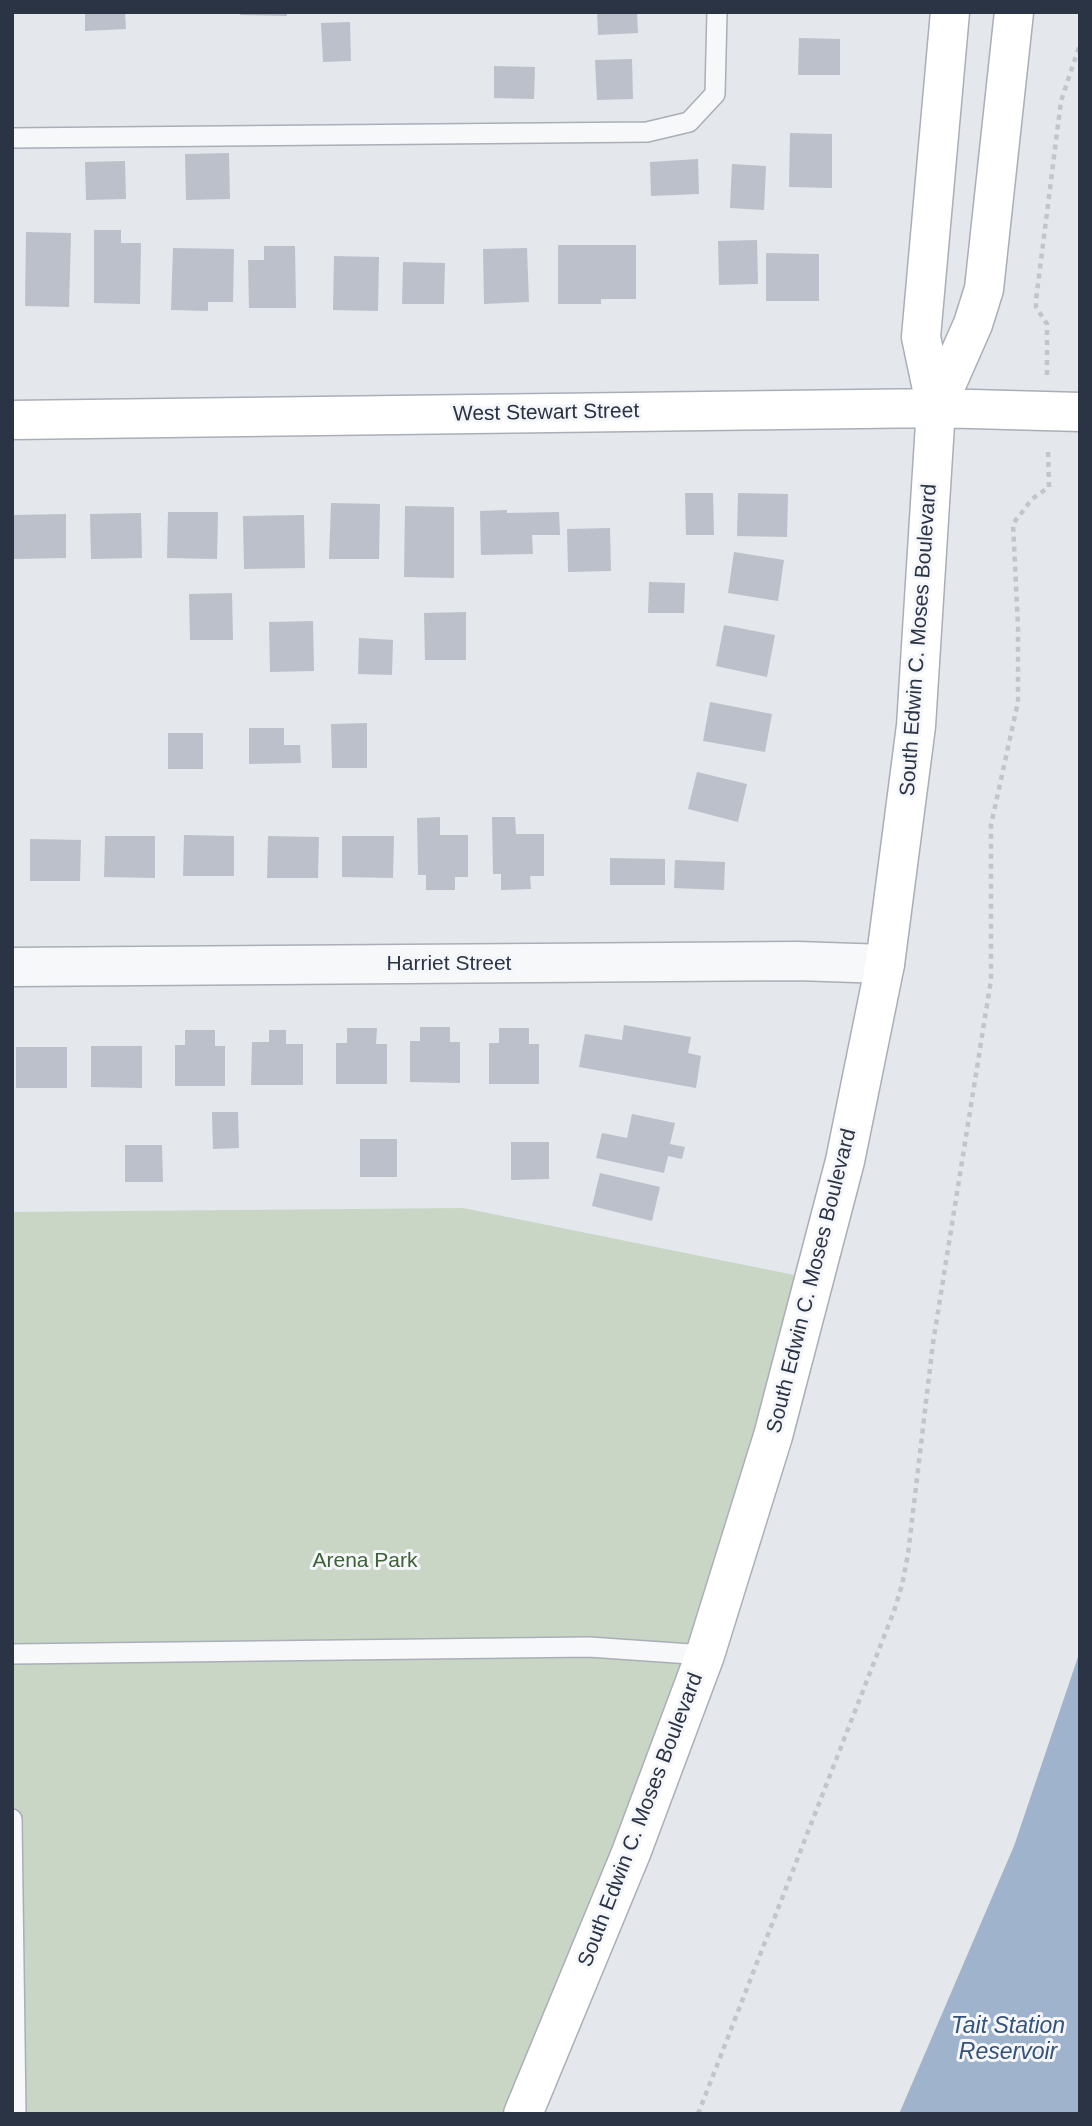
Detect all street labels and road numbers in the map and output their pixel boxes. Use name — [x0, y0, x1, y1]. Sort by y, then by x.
street label: West Stewart Street — [453, 399, 639, 427]
street label: South Edwin C. Moses Boulevard — [896, 483, 942, 797]
street label: Harriet Street — [387, 951, 511, 977]
street label: South Edwin C. Moses Boulevard — [762, 1126, 862, 1436]
street label: South Edwin C. Moses Boulevard — [573, 1669, 709, 1971]

